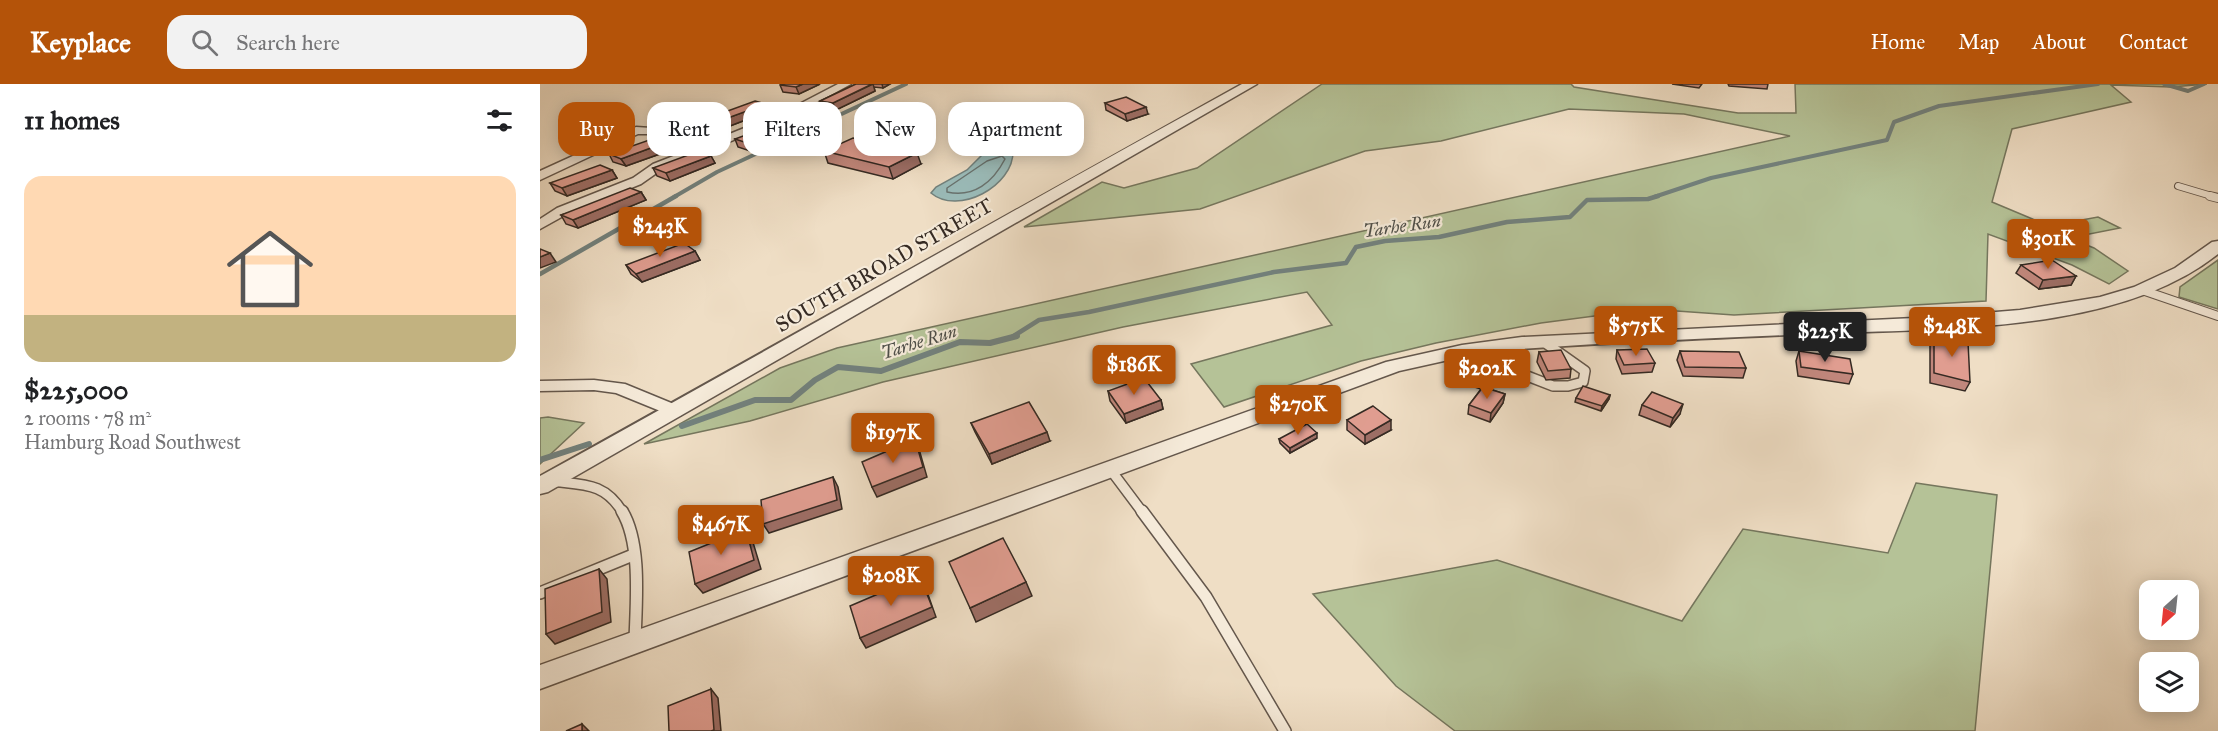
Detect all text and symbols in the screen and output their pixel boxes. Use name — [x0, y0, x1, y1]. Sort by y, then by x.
search box — [167, 15, 587, 69]
text: Keyplace — [30, 25, 131, 60]
icon: search — [188, 26, 221, 59]
text: Search here — [236, 29, 340, 56]
text: Home — [1870, 29, 1925, 55]
text: Map — [1958, 29, 1999, 55]
text: About — [2032, 29, 2086, 55]
text: Contact — [2119, 29, 2188, 55]
chip: Buy — [558, 102, 635, 156]
chip: Rent — [647, 102, 731, 156]
chip: Filters — [743, 102, 842, 156]
chip: New — [854, 102, 936, 156]
chip: Apartment — [948, 102, 1084, 156]
text: 11 homes — [24, 104, 120, 136]
icon: filters — [483, 104, 516, 137]
street label: SOUTH BROAD STREET — [771, 192, 997, 338]
pin: $243K — [618, 207, 702, 258]
water label: Tarhe Run — [1362, 210, 1443, 242]
text: $243K — [632, 214, 688, 238]
icon: home — [216, 215, 324, 323]
pin: $301K — [2006, 219, 2090, 270]
text: $301K — [2021, 226, 2075, 250]
pin: $575K — [1594, 306, 1678, 357]
pin: $248K — [1910, 307, 1994, 358]
pin: $225K — [1783, 312, 1867, 363]
text: $575K — [1608, 313, 1664, 337]
text: $248K — [1923, 314, 1981, 338]
text: $225K — [1798, 319, 1853, 343]
water label: Tarhe Run — [879, 320, 960, 364]
pin: $186K — [1092, 345, 1176, 396]
pin: $202K — [1445, 349, 1529, 400]
text: $186K — [1107, 352, 1161, 376]
text: $202K — [1458, 356, 1516, 380]
text: $225,000 — [24, 374, 129, 406]
pin: $270K — [1256, 385, 1340, 436]
text: $270K — [1269, 392, 1327, 416]
text: 2 rooms · 78 m² — [24, 406, 151, 430]
pin: $197K — [851, 413, 935, 464]
text: $197K — [865, 420, 921, 444]
text: Hamburg Road Southwest — [24, 430, 241, 454]
pin: $467K — [679, 505, 763, 556]
text: $467K — [692, 512, 750, 536]
pin: $208K — [849, 556, 933, 607]
text: $208K — [862, 563, 920, 587]
north arrow — [2139, 580, 2199, 640]
map controls — [2139, 580, 2199, 712]
button: layers — [2139, 652, 2199, 712]

